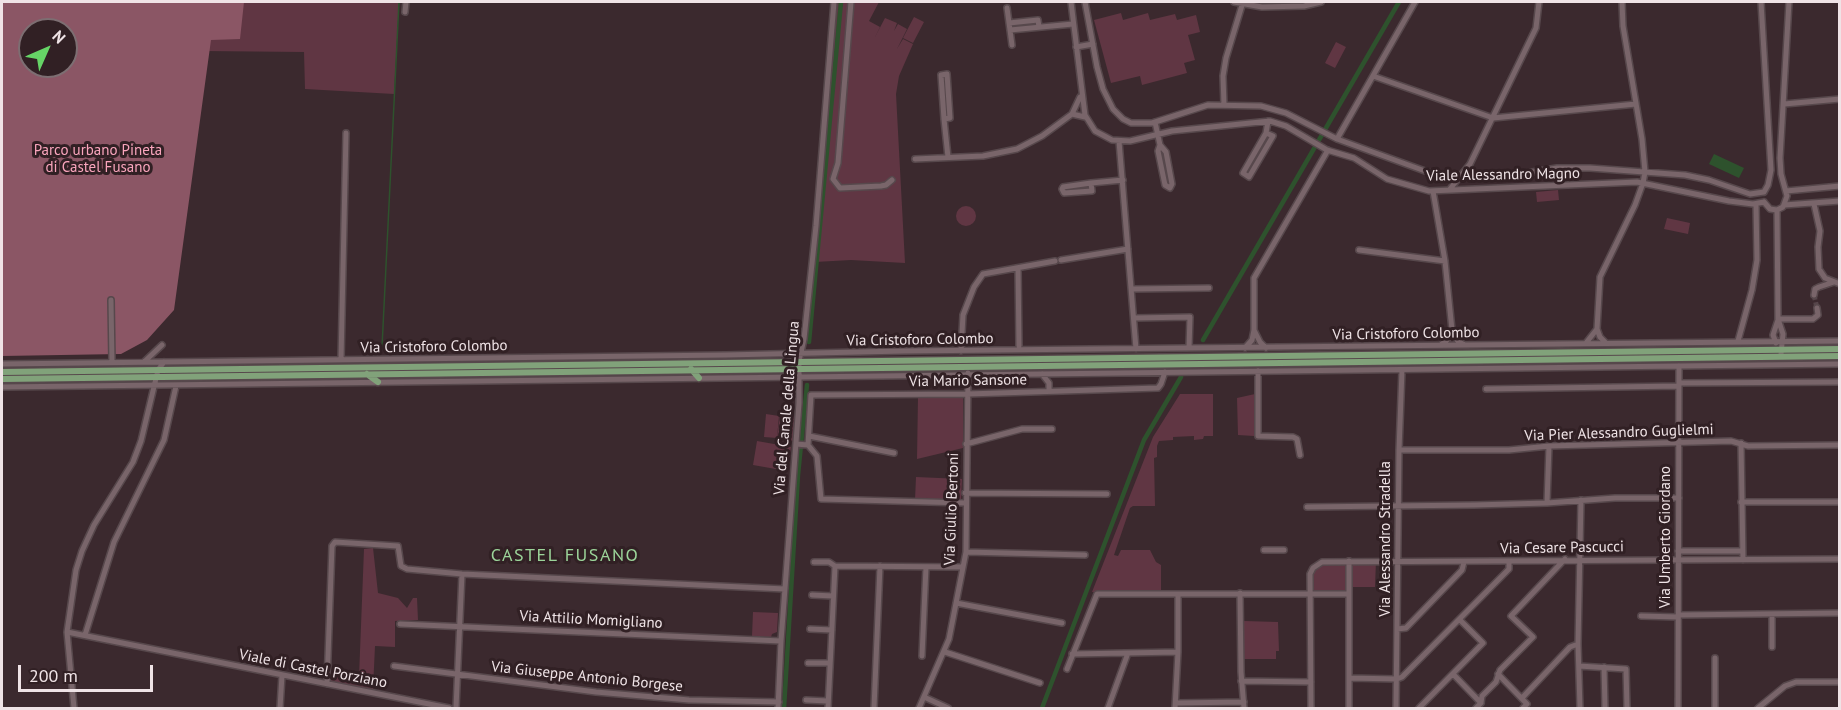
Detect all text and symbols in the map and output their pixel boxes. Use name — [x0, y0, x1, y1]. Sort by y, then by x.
north arrow — [18, 18, 78, 78]
text: N — [49, 26, 70, 47]
park label: Parco urbano Pineta di Castel Fusano — [34, 142, 162, 177]
street label: Viale Alessandro Magno — [1426, 165, 1580, 185]
street label: Via del Canale della Lingua — [770, 320, 804, 496]
street label: Via Cristoforo Colombo — [1332, 324, 1480, 344]
street label: Via Cristoforo Colombo — [846, 330, 994, 350]
street label: Via Cristoforo Colombo — [360, 337, 508, 357]
street label: Via Mario Sansone — [909, 371, 1027, 391]
street label: Via Pier Alessandro Guglielmi — [1524, 421, 1714, 445]
street label: Via Giulio Bertoni — [941, 452, 963, 566]
street label: Via Alessandro Stradella — [1377, 461, 1395, 617]
street label: Via Umberto Giordano — [1657, 466, 1675, 608]
street label: Via Cesare Pascucci — [1500, 538, 1624, 558]
district label: CASTEL FUSANO — [491, 545, 639, 567]
street label: Via Attilio Momigliano — [519, 607, 663, 633]
street label: Viale di Castel Porziano — [237, 646, 389, 692]
scale bar — [21, 653, 156, 691]
street label: Via Giuseppe Antonio Borgese — [490, 658, 684, 696]
text: 200 m — [29, 664, 78, 687]

